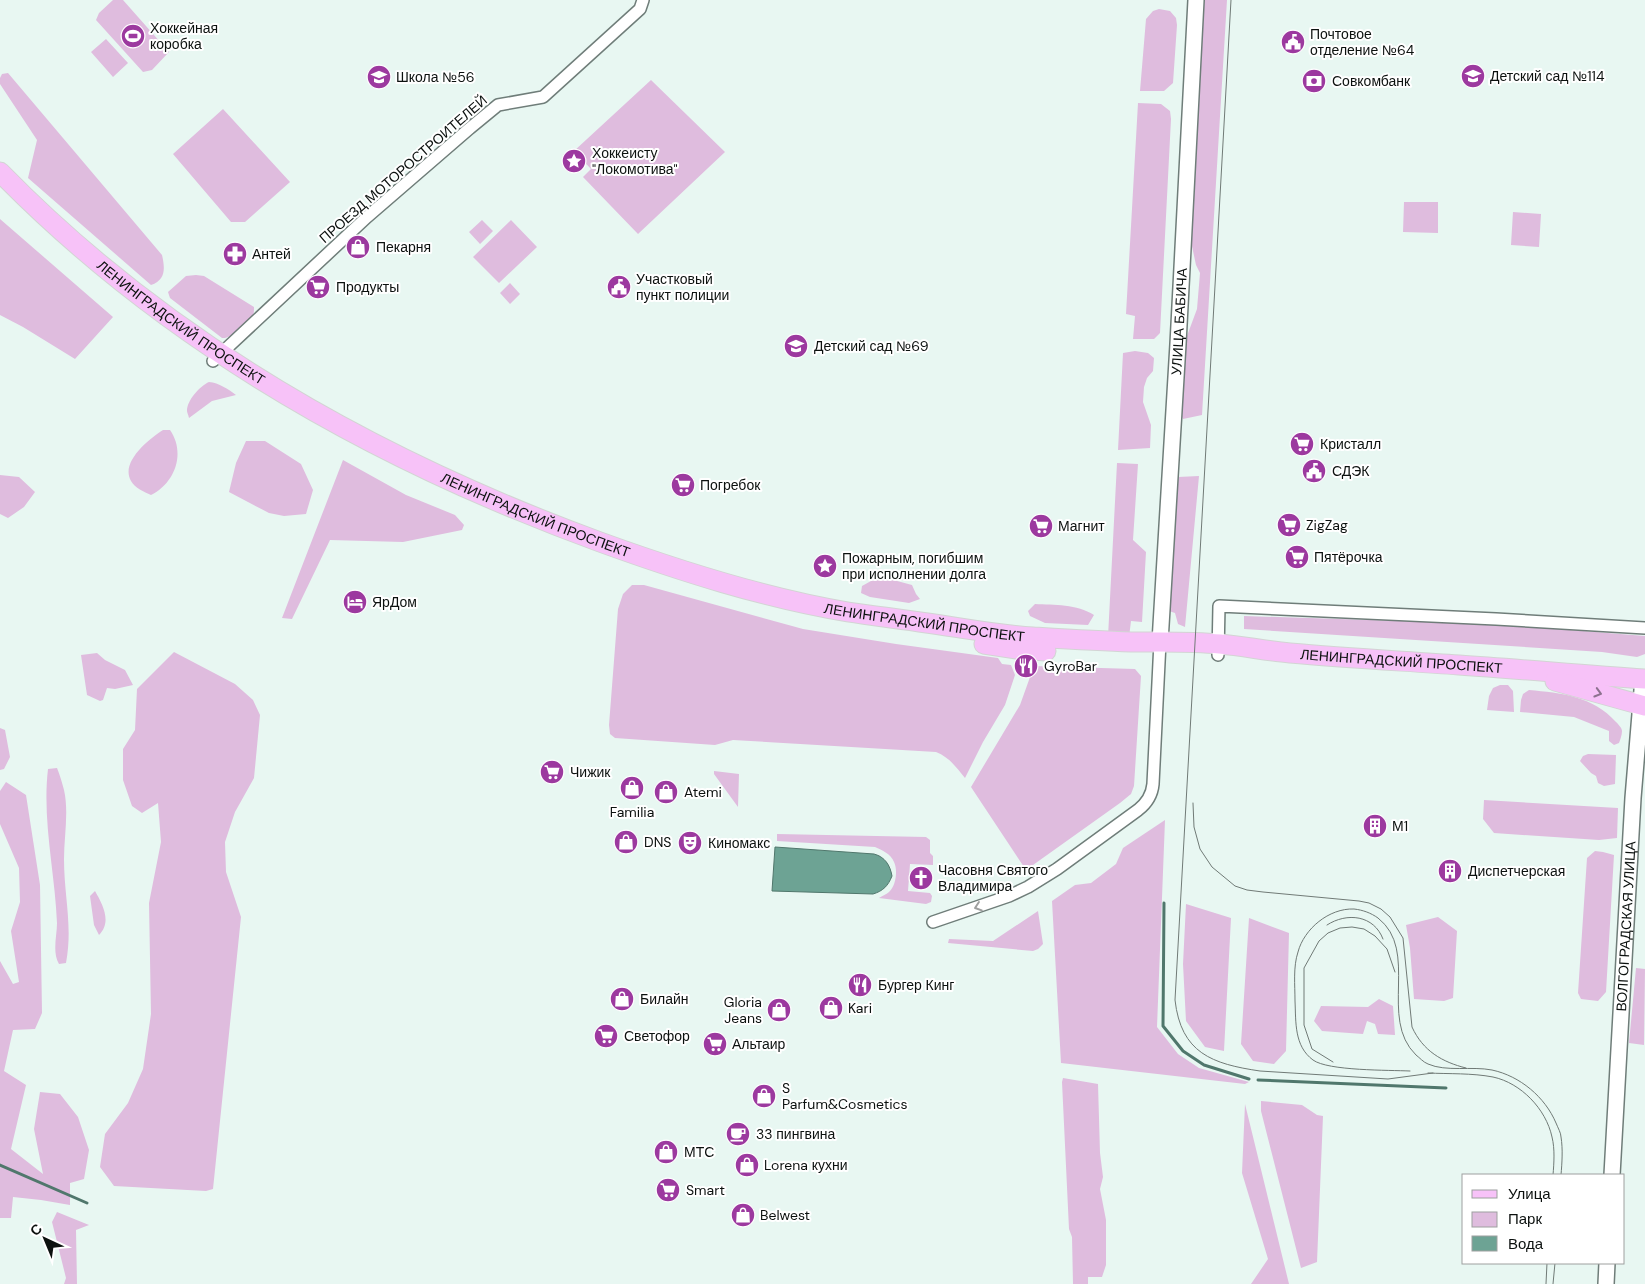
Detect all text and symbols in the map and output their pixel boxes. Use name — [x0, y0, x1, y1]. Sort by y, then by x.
place label: Хоккейная коробка — [150, 19, 218, 53]
sports icon: Хоккейная коробка — [120, 23, 146, 49]
place label: Почтовое отделение №64 — [1310, 25, 1415, 59]
public building icon: Почтовое отделение №64 — [1280, 29, 1306, 55]
school or university icon: Детский сад №114 — [1460, 63, 1486, 89]
school or university icon: Школа №56 — [366, 64, 392, 90]
place label: Детский сад №114 — [1490, 67, 1605, 85]
place label: Школа №56 — [396, 68, 475, 86]
bank icon: Совкомбанк — [1301, 68, 1327, 94]
place label: Совкомбанк — [1332, 72, 1411, 90]
street label: ПРОЕЗД МОТОРОСТРОИТЕЛЕЙ — [315, 91, 491, 247]
place label: Хоккеисту "Локомотива" — [592, 144, 678, 178]
place icon: Хоккеисту "Локомотива" — [561, 148, 587, 174]
shop icon: Пекарня — [345, 234, 371, 260]
place label: Пекарня — [376, 238, 431, 256]
pharmacy icon: Антей — [222, 241, 248, 267]
place label: Антей — [252, 245, 291, 263]
street label: ЛЕНИНГРАДСКИЙ ПРОСПЕКТ — [93, 256, 269, 389]
street label: УЛИЦА БАБИЧА — [1167, 267, 1191, 376]
place label: Участковый пункт полиции — [636, 270, 729, 304]
supermarket icon: Продукты — [305, 274, 331, 300]
public building icon: Участковый пункт полиции — [606, 274, 632, 300]
place label: Продукты — [336, 278, 399, 296]
school or university icon: Детский сад №69 — [783, 333, 809, 359]
place label: Детский сад №69 — [814, 337, 929, 355]
supermarket icon: Кристалл — [1289, 431, 1315, 457]
place label: Кристалл — [1320, 435, 1381, 453]
public building icon: СДЭК — [1301, 458, 1327, 484]
place label: СДЭК — [1332, 462, 1370, 480]
street label: ЛЕНИНГРАДСКИЙ ПРОСПЕКТ — [438, 469, 633, 561]
supermarket icon: Погребок — [670, 472, 696, 498]
place label: Погребок — [700, 476, 761, 494]
supermarket icon: ZigZag — [1276, 512, 1302, 538]
supermarket icon: Магнит — [1028, 513, 1054, 539]
place label: ZigZag — [1306, 516, 1348, 534]
place label: Магнит — [1058, 517, 1105, 535]
supermarket icon: Пятёрочка — [1284, 544, 1310, 570]
place label: Пятёрочка — [1314, 548, 1383, 566]
place label: Пожарным, погибшим при исполнении долга — [842, 549, 986, 583]
place icon: Пожарным, погибшим при исполнении долга — [812, 553, 838, 579]
hotel icon: ЯрДом — [342, 589, 368, 615]
place label: ЯрДом — [372, 593, 417, 611]
street label: ЛЕНИНГРАДСКИЙ ПРОСПЕКТ — [823, 599, 1026, 645]
street label: ЛЕНИНГРАДСКИЙ ПРОСПЕКТ — [1300, 645, 1503, 677]
restaurant icon: GyroBar — [1013, 653, 1039, 679]
place label: GyroBar — [1044, 657, 1097, 675]
one-way arrow — [1594, 688, 1602, 698]
supermarket icon: Чижик — [539, 759, 565, 785]
place label: Чижик — [570, 763, 611, 781]
shop icon: Familia — [619, 775, 645, 801]
shop icon: Atemi — [653, 779, 679, 805]
place label: Atemi — [684, 783, 722, 801]
place label: Familia — [610, 803, 654, 821]
building icon: М1 — [1362, 813, 1388, 839]
place label: М1 — [1392, 817, 1408, 835]
shop icon: DNS — [613, 829, 639, 855]
theatre icon: Киномакс — [677, 830, 703, 856]
place label: DNS — [644, 833, 671, 851]
place label: Киномакс — [708, 834, 770, 852]
street label: ВОЛГОГРАДСКАЯ УЛИЦА — [1612, 840, 1640, 1012]
building icon: Диспетчерская — [1437, 858, 1463, 884]
place label: Часовня Святого Владимира — [938, 861, 1048, 895]
place label: Диспетчерская — [1468, 862, 1565, 880]
church icon: Часовня Святого Владимира — [908, 865, 934, 891]
one-way arrow — [974, 901, 983, 911]
restaurant icon: Бургер Кинг — [847, 972, 873, 998]
place label: Бургер Кинг — [878, 976, 954, 994]
shop icon: Билайн — [609, 986, 635, 1012]
place label: Билайн — [640, 990, 689, 1008]
place label: Gloria Jeans — [724, 993, 762, 1027]
shop icon: Kari — [818, 995, 844, 1021]
shop icon: Gloria Jeans — [766, 997, 792, 1023]
place label: Kari — [848, 999, 872, 1017]
supermarket icon: Светофор — [593, 1023, 619, 1049]
place label: Светофор — [624, 1027, 690, 1045]
supermarket icon: Альтаир — [702, 1031, 728, 1057]
place label: Альтаир — [732, 1035, 786, 1053]
place label: S Parfum&Cosmetics — [782, 1079, 908, 1113]
shop icon: S Parfum&Cosmetics — [751, 1083, 777, 1109]
cafe icon: 33 пингвина — [725, 1121, 751, 1147]
place label: 33 пингвина — [756, 1125, 836, 1143]
shop icon: МТС — [653, 1139, 679, 1165]
place label: МТС — [684, 1143, 714, 1161]
shop icon: Lorena кухни — [734, 1152, 760, 1178]
place label: Lorena кухни — [764, 1156, 847, 1174]
legend — [1462, 1174, 1625, 1264]
supermarket icon: Smart — [655, 1177, 681, 1203]
place label: Smart — [686, 1181, 725, 1199]
text: Улица — [1508, 1184, 1551, 1204]
shop icon: Belwest — [730, 1202, 756, 1228]
place label: Belwest — [760, 1206, 810, 1224]
text: Парк — [1508, 1209, 1542, 1229]
north arrow — [20, 1214, 70, 1264]
text: С — [26, 1220, 46, 1240]
text: Вода — [1508, 1234, 1544, 1254]

